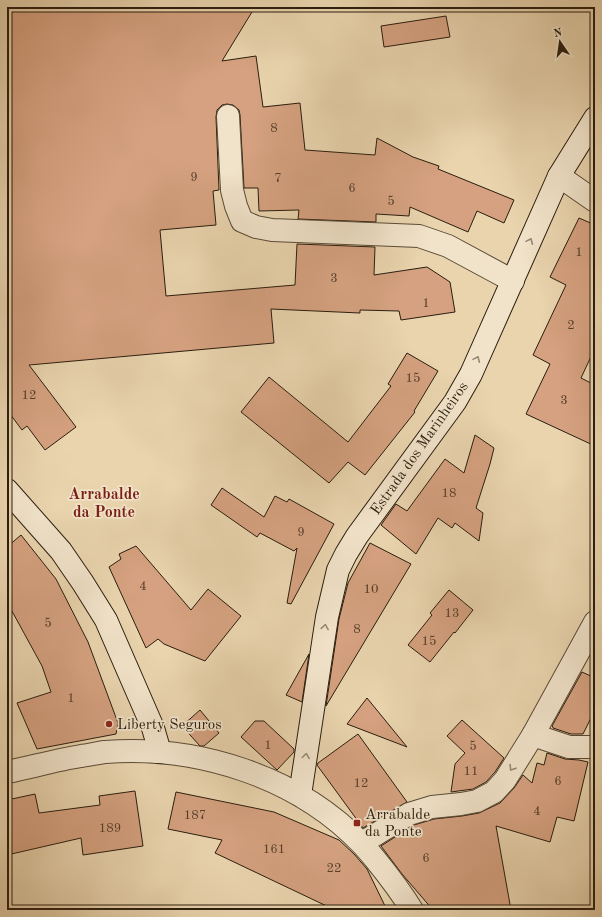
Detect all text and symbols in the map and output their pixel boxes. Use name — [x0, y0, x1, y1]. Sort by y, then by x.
north arrow — [540, 22, 580, 62]
text: N — [553, 27, 564, 40]
house number: 8 — [270, 122, 278, 135]
house number: 9 — [190, 171, 198, 184]
house number: 7 — [274, 172, 282, 185]
house number: 6 — [348, 182, 356, 195]
house number: 5 — [387, 195, 395, 208]
one-way arrow — [525, 237, 533, 245]
house number: 1 — [575, 246, 583, 259]
house number: 3 — [330, 272, 338, 285]
house number: 1 — [422, 297, 430, 310]
house number: 2 — [567, 319, 575, 332]
one-way arrow — [473, 356, 481, 363]
house number: 15 — [405, 372, 421, 385]
street label: Estrada dos Marinheiros — [369, 380, 472, 518]
house number: 12 — [21, 389, 37, 402]
house number: 3 — [560, 394, 568, 407]
district label: Arrabalde da Ponte — [68, 487, 140, 521]
house number: 18 — [441, 487, 457, 500]
house number: 9 — [297, 526, 305, 539]
house number: 4 — [139, 580, 147, 593]
house number: 10 — [363, 583, 379, 596]
house number: 13 — [444, 607, 460, 620]
house number: 5 — [44, 617, 52, 630]
house number: 8 — [353, 623, 361, 636]
one-way arrow — [320, 624, 329, 631]
house number: 15 — [421, 635, 437, 648]
house number: 1 — [67, 692, 75, 705]
place label: Liberty Seguros — [117, 718, 222, 733]
marker: Liberty Seguros — [104, 719, 114, 729]
house number: 1 — [264, 739, 272, 752]
house number: 5 — [469, 740, 477, 753]
one-way arrow — [301, 753, 310, 759]
one-way arrow — [510, 764, 517, 771]
house number: 11 — [463, 765, 479, 778]
house number: 6 — [554, 775, 562, 788]
house number: 12 — [353, 777, 369, 790]
house number: 4 — [533, 805, 541, 818]
place label: Arrabalde da Ponte — [365, 808, 430, 840]
house number: 187 — [184, 809, 206, 822]
marker: Arrabalde da Ponte — [352, 818, 362, 828]
house number: 189 — [99, 822, 121, 835]
house number: 161 — [263, 843, 285, 856]
house number: 6 — [422, 852, 430, 865]
house number: 22 — [326, 862, 342, 875]

